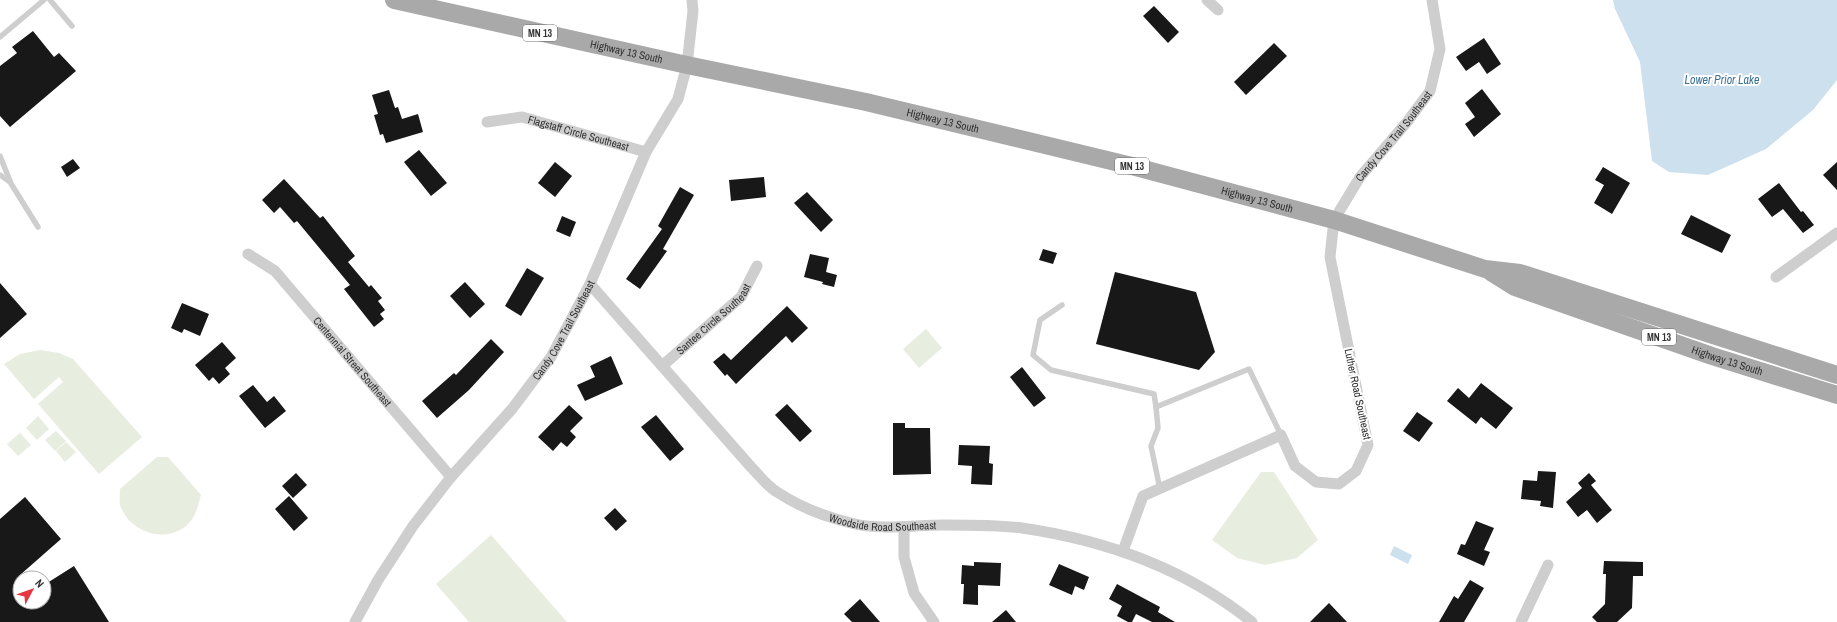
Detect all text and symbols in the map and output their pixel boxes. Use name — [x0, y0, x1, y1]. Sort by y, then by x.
road number: MN 13 — [523, 25, 557, 41]
street label: Highway 13 South — [589, 37, 664, 66]
water label: Lower Prior Lake — [1685, 72, 1760, 88]
street label: Candy Cove Trail Southeast — [1352, 88, 1435, 184]
street label: Highway 13 South — [905, 105, 980, 136]
street label: Flagstaff Circle Southeast — [527, 112, 631, 154]
road number: MN 13 — [1115, 158, 1149, 174]
street label: Highway 13 South — [1220, 183, 1295, 216]
street label: Candy Cove Trail Southeast — [529, 278, 598, 383]
street label: Santee Circle Southeast — [673, 281, 754, 357]
street label: Centennial Street Southeast — [310, 314, 395, 410]
road number: MN 13 — [1642, 329, 1676, 345]
street label: Highway 13 South — [1690, 342, 1765, 378]
street label: Luther Road Southeast — [1342, 347, 1375, 441]
street label: Woodside Road Southeast — [827, 510, 937, 534]
north arrow — [12, 570, 52, 610]
text: N — [32, 576, 47, 590]

